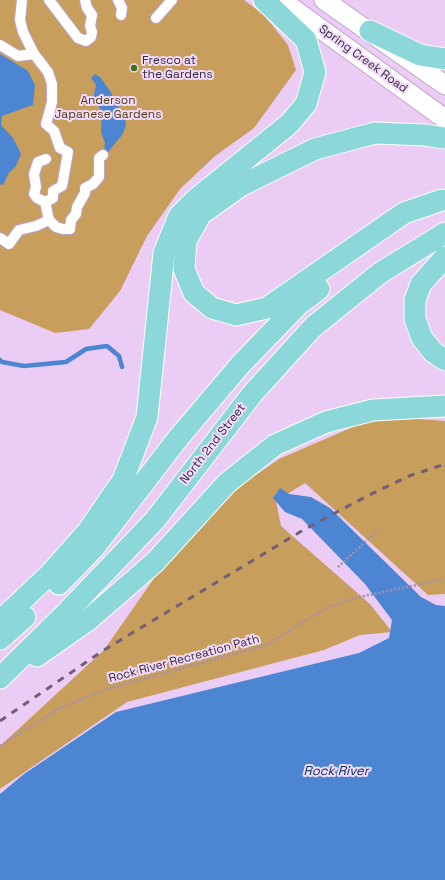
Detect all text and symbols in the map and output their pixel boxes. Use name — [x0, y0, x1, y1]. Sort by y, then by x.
street label: Spring Creek Road — [316, 22, 410, 96]
place label: Fresco at the Gardens — [142, 54, 213, 82]
marker: Fresco at the Gardens — [129, 63, 139, 73]
park label: Anderson Japanese Gardens — [55, 94, 161, 122]
street label: North 2nd Street — [177, 401, 249, 487]
street label: Rock River Recreation Path — [107, 632, 261, 686]
water label: Rock River — [303, 763, 369, 779]

